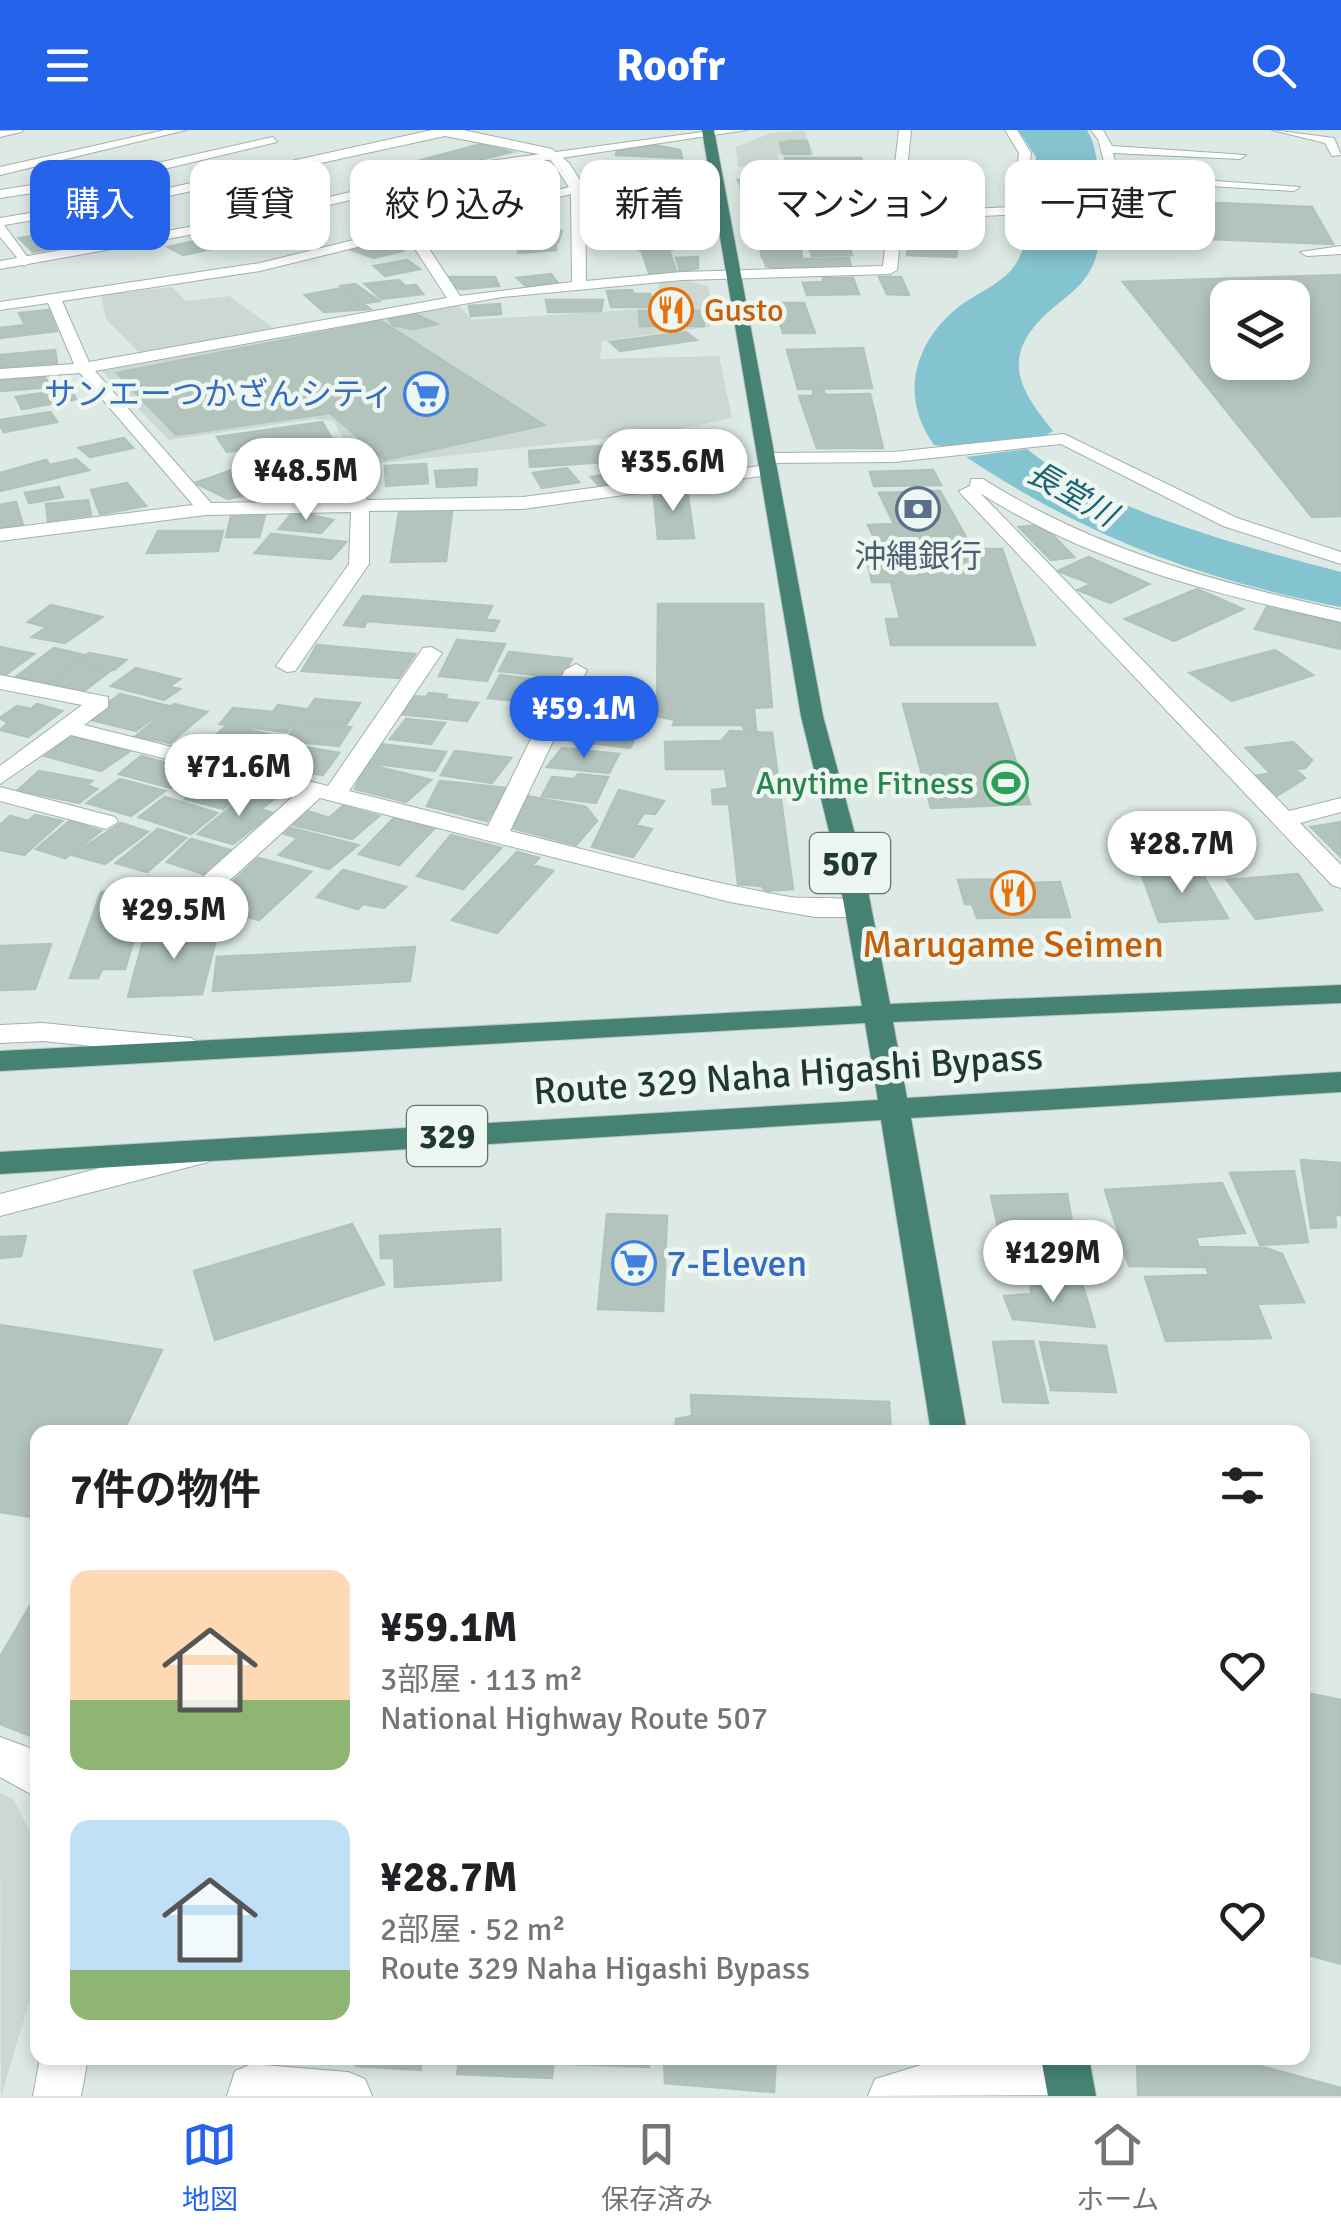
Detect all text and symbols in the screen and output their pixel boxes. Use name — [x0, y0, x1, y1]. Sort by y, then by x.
icon: menu — [40, 38, 95, 93]
text: Roofr — [616, 38, 725, 93]
icon: search — [1246, 38, 1301, 93]
chip: 購入 — [30, 160, 170, 250]
chip: 賃貸 — [190, 160, 330, 250]
chip: 絞り込み — [350, 160, 560, 250]
chip: 新着 — [580, 160, 720, 250]
chip: マンション — [740, 160, 985, 250]
chip: 一戸建て — [1005, 160, 1215, 250]
map controls — [1210, 280, 1310, 380]
button: layers — [1210, 280, 1310, 380]
restaurant icon: Gusto — [648, 287, 694, 333]
place label: Gusto — [704, 291, 784, 330]
supermarket icon: サンエーつかざんシティ — [403, 371, 449, 417]
place label: サンエーつかざんシティ — [44, 375, 394, 414]
pin: ¥35.6M — [592, 429, 754, 514]
pin: ¥48.5M — [225, 438, 387, 523]
text: ¥35.6M — [621, 442, 725, 481]
text: ¥48.5M — [254, 451, 358, 490]
water label: 長堂川 — [1021, 453, 1126, 536]
bank icon: 沖縄銀行 — [895, 486, 941, 532]
place label: 沖縄銀行 — [854, 537, 982, 576]
pin: ¥59.1M — [503, 676, 665, 761]
text: ¥59.1M — [532, 689, 636, 728]
pin: ¥71.6M — [158, 734, 320, 819]
text: ¥71.6M — [187, 747, 291, 786]
sports icon: Anytime Fitness — [983, 760, 1029, 806]
place label: Anytime Fitness — [756, 764, 974, 803]
pin: ¥28.7M — [1101, 811, 1263, 896]
text: ¥28.7M — [1130, 824, 1234, 863]
road number: 507 — [810, 833, 890, 893]
restaurant icon: Marugame Seimen — [990, 870, 1036, 916]
pin: ¥29.5M — [93, 877, 255, 962]
text: ¥29.5M — [122, 890, 226, 929]
place label: Marugame Seimen — [862, 921, 1164, 968]
street label: Route 329 Naha Higashi Bypass — [532, 1033, 1044, 1115]
road number: 329 — [407, 1106, 487, 1166]
pin: ¥129M — [983, 1220, 1123, 1305]
text: ¥129M — [1005, 1233, 1101, 1272]
supermarket icon: 7-Eleven — [611, 1240, 657, 1286]
place label: 7-Eleven — [666, 1240, 807, 1287]
icon: filters — [1215, 1458, 1270, 1513]
text: 7件の物件 — [70, 1465, 261, 1516]
text: ¥59.1M — [380, 1602, 518, 1653]
icon: home — [150, 1610, 270, 1730]
icon: heart — [1215, 1643, 1270, 1698]
text: 3部屋 · 113 m² — [380, 1660, 583, 1699]
text: National Highway Route 507 — [380, 1699, 768, 1738]
text: ¥28.7M — [380, 1852, 518, 1903]
icon: home — [150, 1860, 270, 1980]
icon: heart — [1215, 1893, 1270, 1948]
text: 2部屋 · 52 m² — [380, 1910, 566, 1949]
text: Route 329 Naha Higashi Bypass — [380, 1949, 810, 1988]
tab: 地図 — [182, 2117, 238, 2217]
tab: 保存済み — [601, 2117, 713, 2217]
tab: ホーム — [1076, 2117, 1159, 2217]

